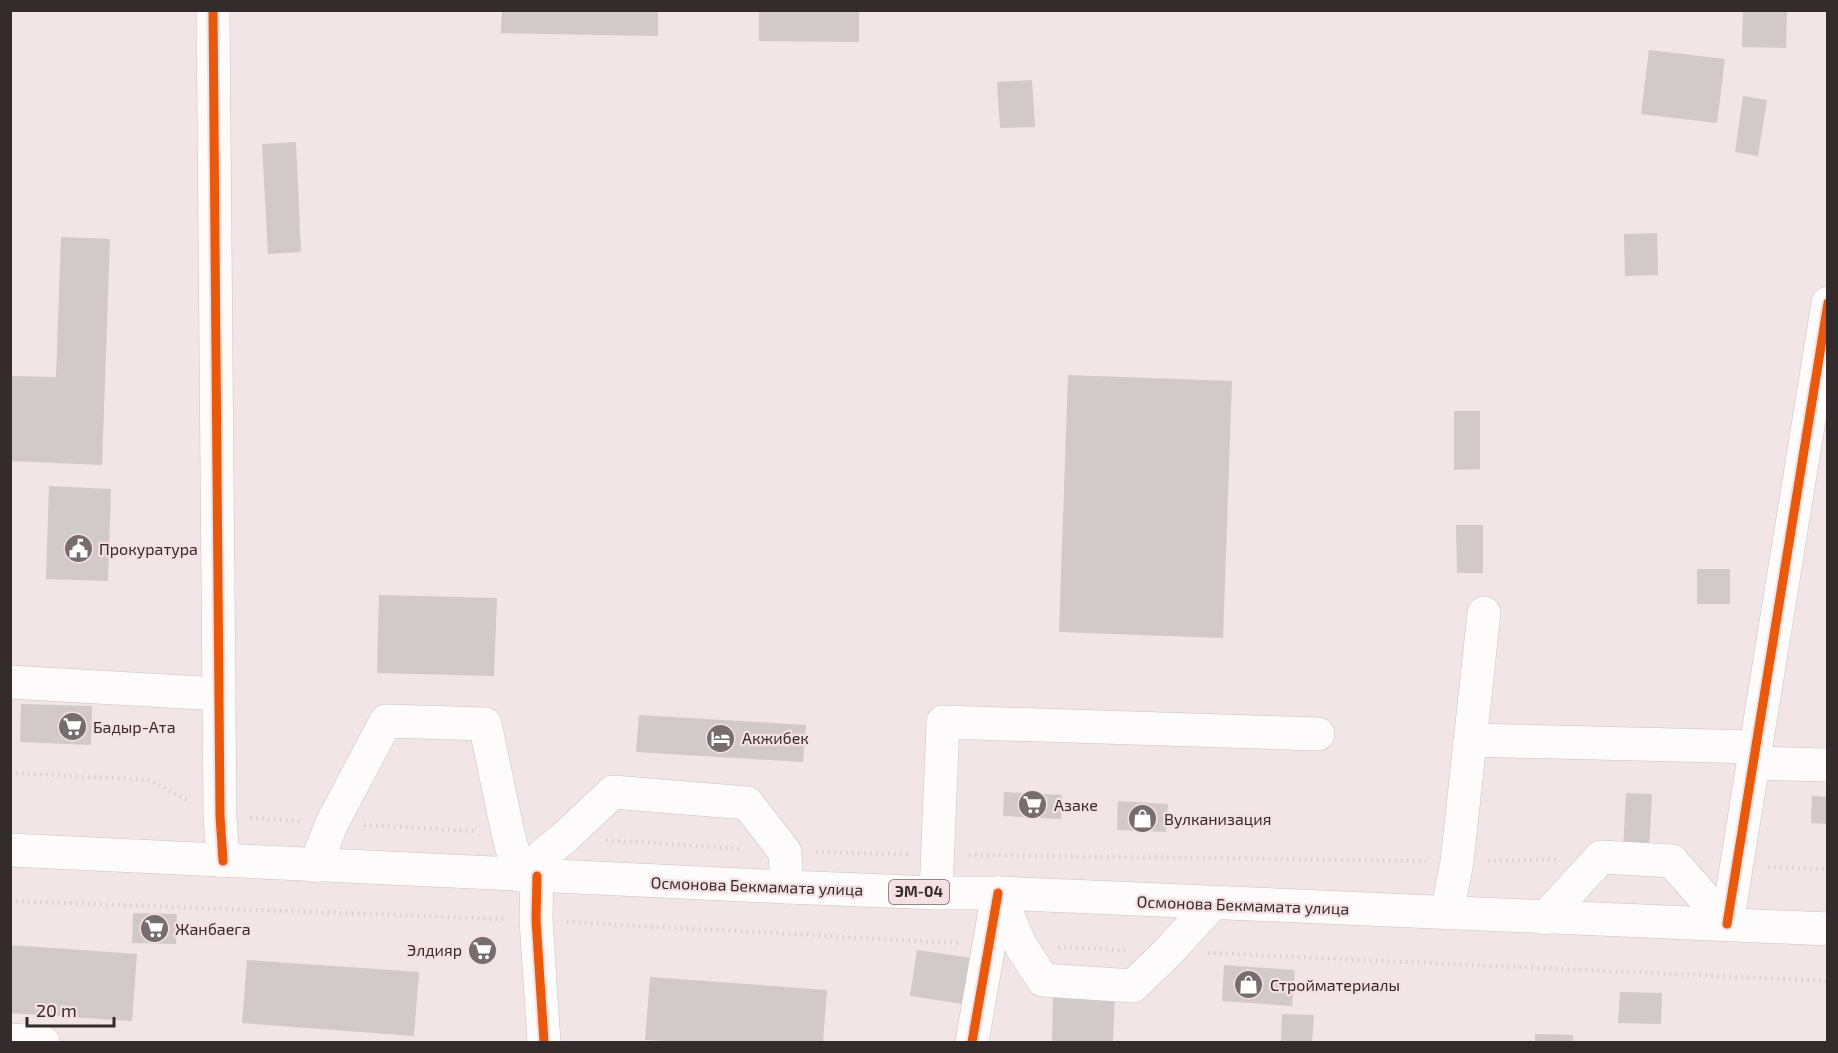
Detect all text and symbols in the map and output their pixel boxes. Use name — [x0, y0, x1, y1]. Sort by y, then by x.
public building icon: Прокуратура — [62, 533, 94, 565]
place label: Прокуратура — [99, 539, 198, 559]
supermarket icon: Бадыр-Ата — [56, 711, 88, 743]
place label: Бадыр-Ата — [93, 717, 175, 736]
hotel icon: Акжибек — [705, 722, 737, 754]
place label: Акжибек — [742, 728, 809, 747]
supermarket icon: Азаке — [1017, 789, 1049, 821]
place label: Азаке — [1054, 795, 1098, 814]
shop icon: Вулканизация — [1127, 803, 1159, 835]
place label: Вулканизация — [1164, 809, 1271, 829]
street label: Осмонова Бекмамата улица — [650, 872, 864, 900]
road number: ЭМ-04 — [889, 880, 949, 904]
street label: Осмонова Бекмамата улица — [1136, 891, 1350, 919]
supermarket icon: Жанбаега — [138, 913, 170, 945]
place label: Жанбаега — [175, 919, 251, 938]
supermarket icon: Элдияр — [467, 934, 499, 966]
place label: Элдияр — [407, 940, 462, 959]
shop icon: Стройматериалы — [1233, 969, 1265, 1001]
place label: Стройматериалы — [1270, 975, 1400, 994]
scale bar — [27, 990, 114, 1028]
text: 20 m — [36, 999, 77, 1021]

